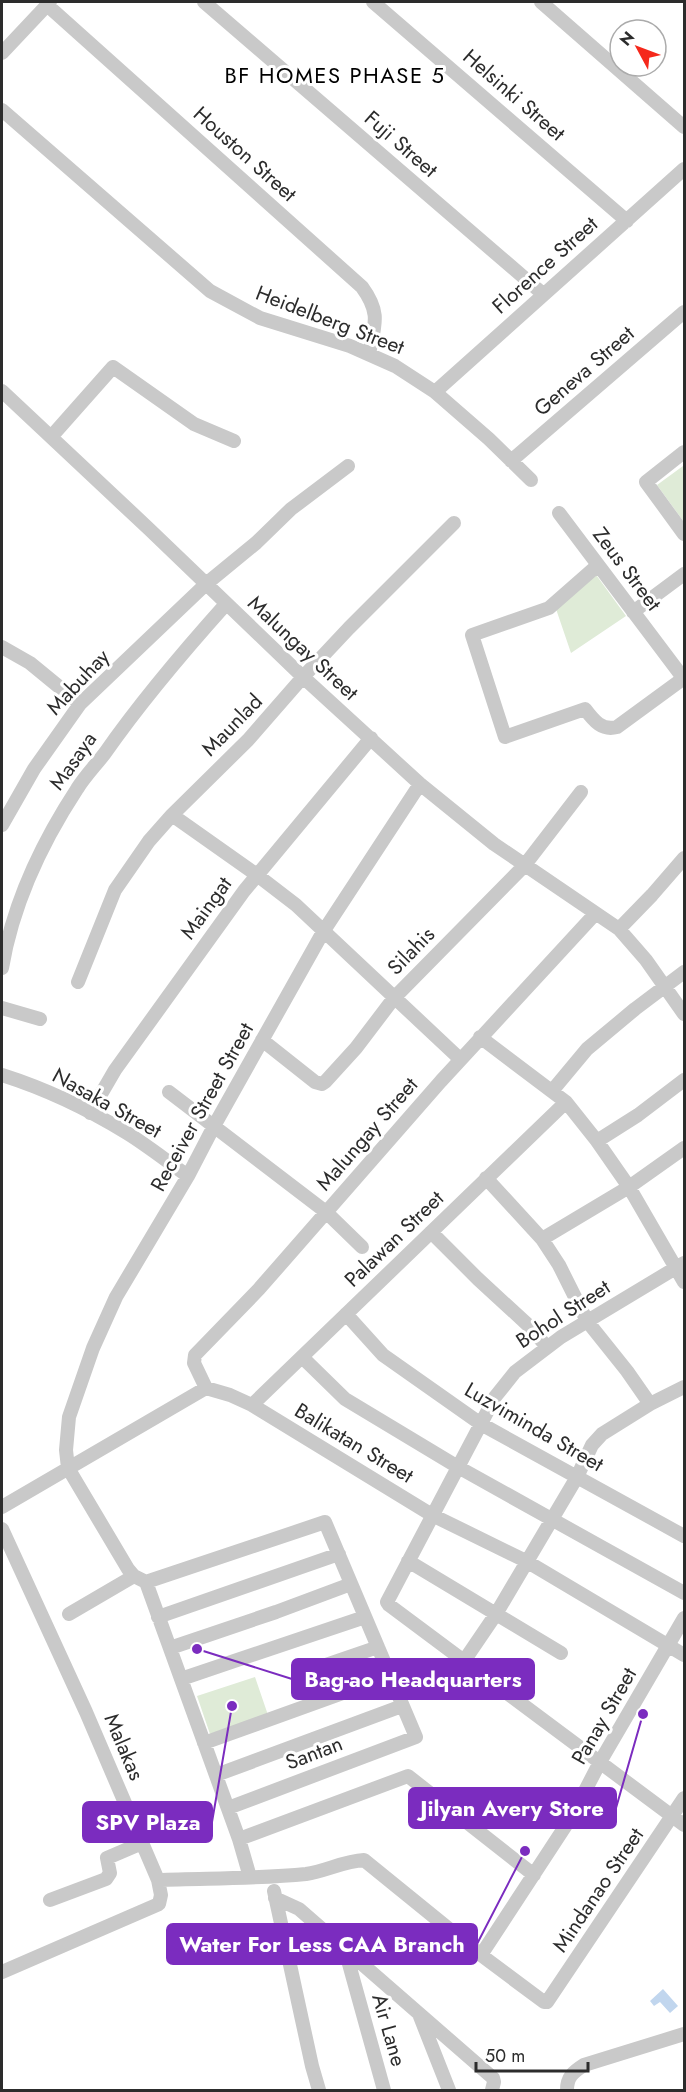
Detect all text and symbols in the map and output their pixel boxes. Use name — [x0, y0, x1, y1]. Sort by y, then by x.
north arrow — [608, 18, 668, 78]
text: N — [614, 26, 640, 51]
street label: Helsinki Street — [456, 42, 572, 148]
district label: BF HOMES PHASE 5 — [224, 59, 446, 91]
street label: Houston Street — [187, 99, 303, 209]
street label: Fuji Street — [358, 104, 444, 184]
street label: Florence Street — [486, 209, 604, 321]
street label: Heidelberg Street — [251, 278, 409, 362]
street label: Geneva Street — [527, 319, 641, 423]
street label: Zeus Street — [586, 521, 668, 617]
street label: Malungay Street — [241, 589, 365, 707]
street label: Mabuhay — [40, 642, 117, 722]
street label: Maunlad — [195, 687, 269, 763]
street label: Masaya — [42, 726, 104, 796]
street label: Maingat — [173, 871, 239, 945]
street label: Silahis — [380, 920, 442, 982]
street label: Receiver Street Street — [143, 1017, 261, 1197]
street label: Nasaka Street — [47, 1061, 167, 1145]
street label: Malungay Street — [309, 1071, 425, 1197]
street label: Palawan Street — [338, 1184, 450, 1294]
street label: Bohol Street — [510, 1272, 616, 1356]
street label: Luzviminda Street — [459, 1375, 609, 1479]
street label: Balikatan Street — [289, 1396, 419, 1490]
callout: Bag-ao Headquarters — [292, 1659, 534, 1699]
street label: Panay Street — [564, 1662, 644, 1770]
text: Bag-ao Headquarters — [304, 1663, 522, 1695]
street label: Malakas — [97, 1709, 151, 1785]
street label: Santan — [281, 1728, 347, 1778]
callout: Jilyan Avery Store — [409, 1788, 616, 1828]
text: Jilyan Avery Store — [416, 1792, 604, 1824]
callout: SPV Plaza — [83, 1802, 212, 1842]
text: SPV Plaza — [95, 1806, 201, 1838]
street label: Mindanao Street — [545, 1822, 651, 1958]
callout: Water For Less CAA Branch — [167, 1924, 477, 1964]
text: Water For Less CAA Branch — [179, 1928, 465, 1960]
street label: Air Lane — [364, 1990, 414, 2070]
scale bar — [476, 2035, 588, 2073]
text: 50 m — [485, 2043, 525, 2069]

